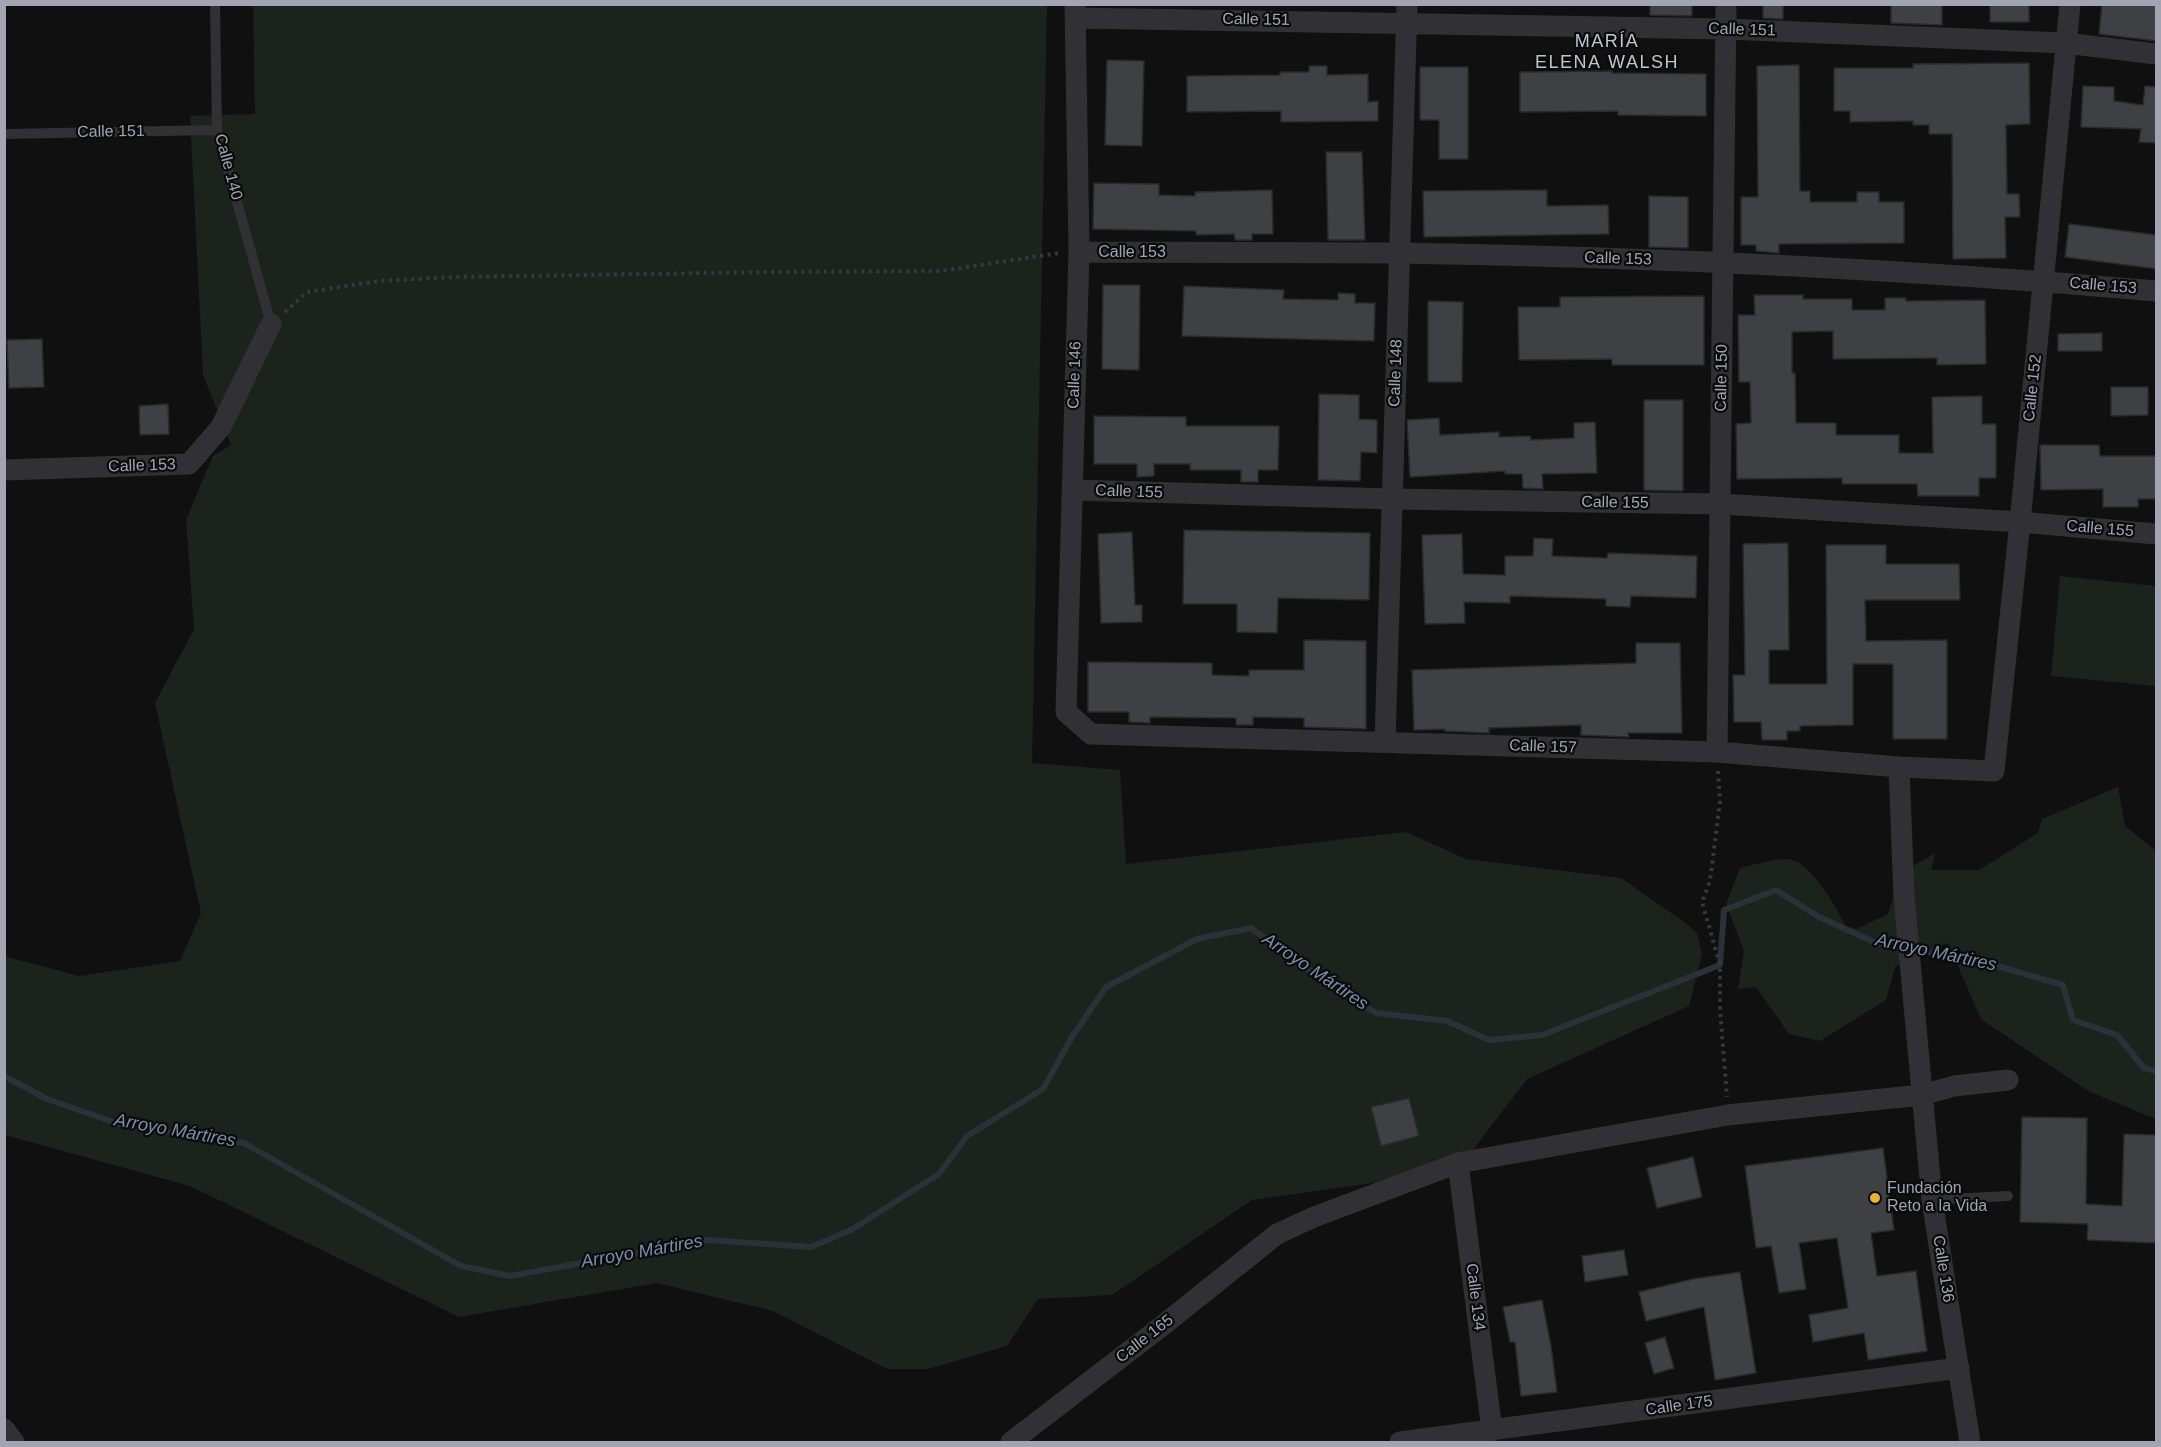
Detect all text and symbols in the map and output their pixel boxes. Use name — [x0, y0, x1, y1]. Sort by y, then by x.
street label: Calle 151 — [1222, 10, 1290, 30]
street label: Calle 151 — [1708, 19, 1776, 41]
district label: MARÍA ELENA WALSH — [1535, 31, 1679, 74]
street label: Calle 151 — [77, 122, 145, 142]
street label: Calle 140 — [210, 132, 246, 202]
street label: Calle 153 — [1098, 243, 1166, 263]
street label: Calle 153 — [1584, 248, 1652, 270]
street label: Calle 153 — [2068, 273, 2138, 299]
street label: Calle 148 — [1385, 339, 1407, 407]
street label: Calle 146 — [1064, 341, 1086, 409]
street label: Calle 150 — [1712, 344, 1732, 412]
street label: Calle 152 — [2020, 353, 2046, 423]
street label: Calle 153 — [108, 455, 176, 477]
street label: Calle 155 — [1095, 481, 1163, 503]
street label: Calle 155 — [1581, 493, 1649, 513]
street label: Calle 155 — [2065, 516, 2135, 542]
street label: Calle 157 — [1509, 736, 1577, 758]
water label: Arroyo Mártires — [1258, 929, 1372, 1015]
water label: Arroyo Mártires — [1874, 930, 1998, 976]
water label: Arroyo Mártires — [113, 1110, 237, 1152]
place label: Fundación Reto a la Vida — [1887, 1179, 1987, 1217]
marker: Fundación Reto a la Vida — [1868, 1191, 1882, 1205]
water label: Arroyo Mártires — [580, 1231, 704, 1273]
street label: Calle 136 — [1928, 1234, 1958, 1304]
street label: Calle 134 — [1461, 1262, 1489, 1332]
street label: Calle 165 — [1112, 1311, 1178, 1367]
street label: Calle 175 — [1644, 1392, 1714, 1420]

